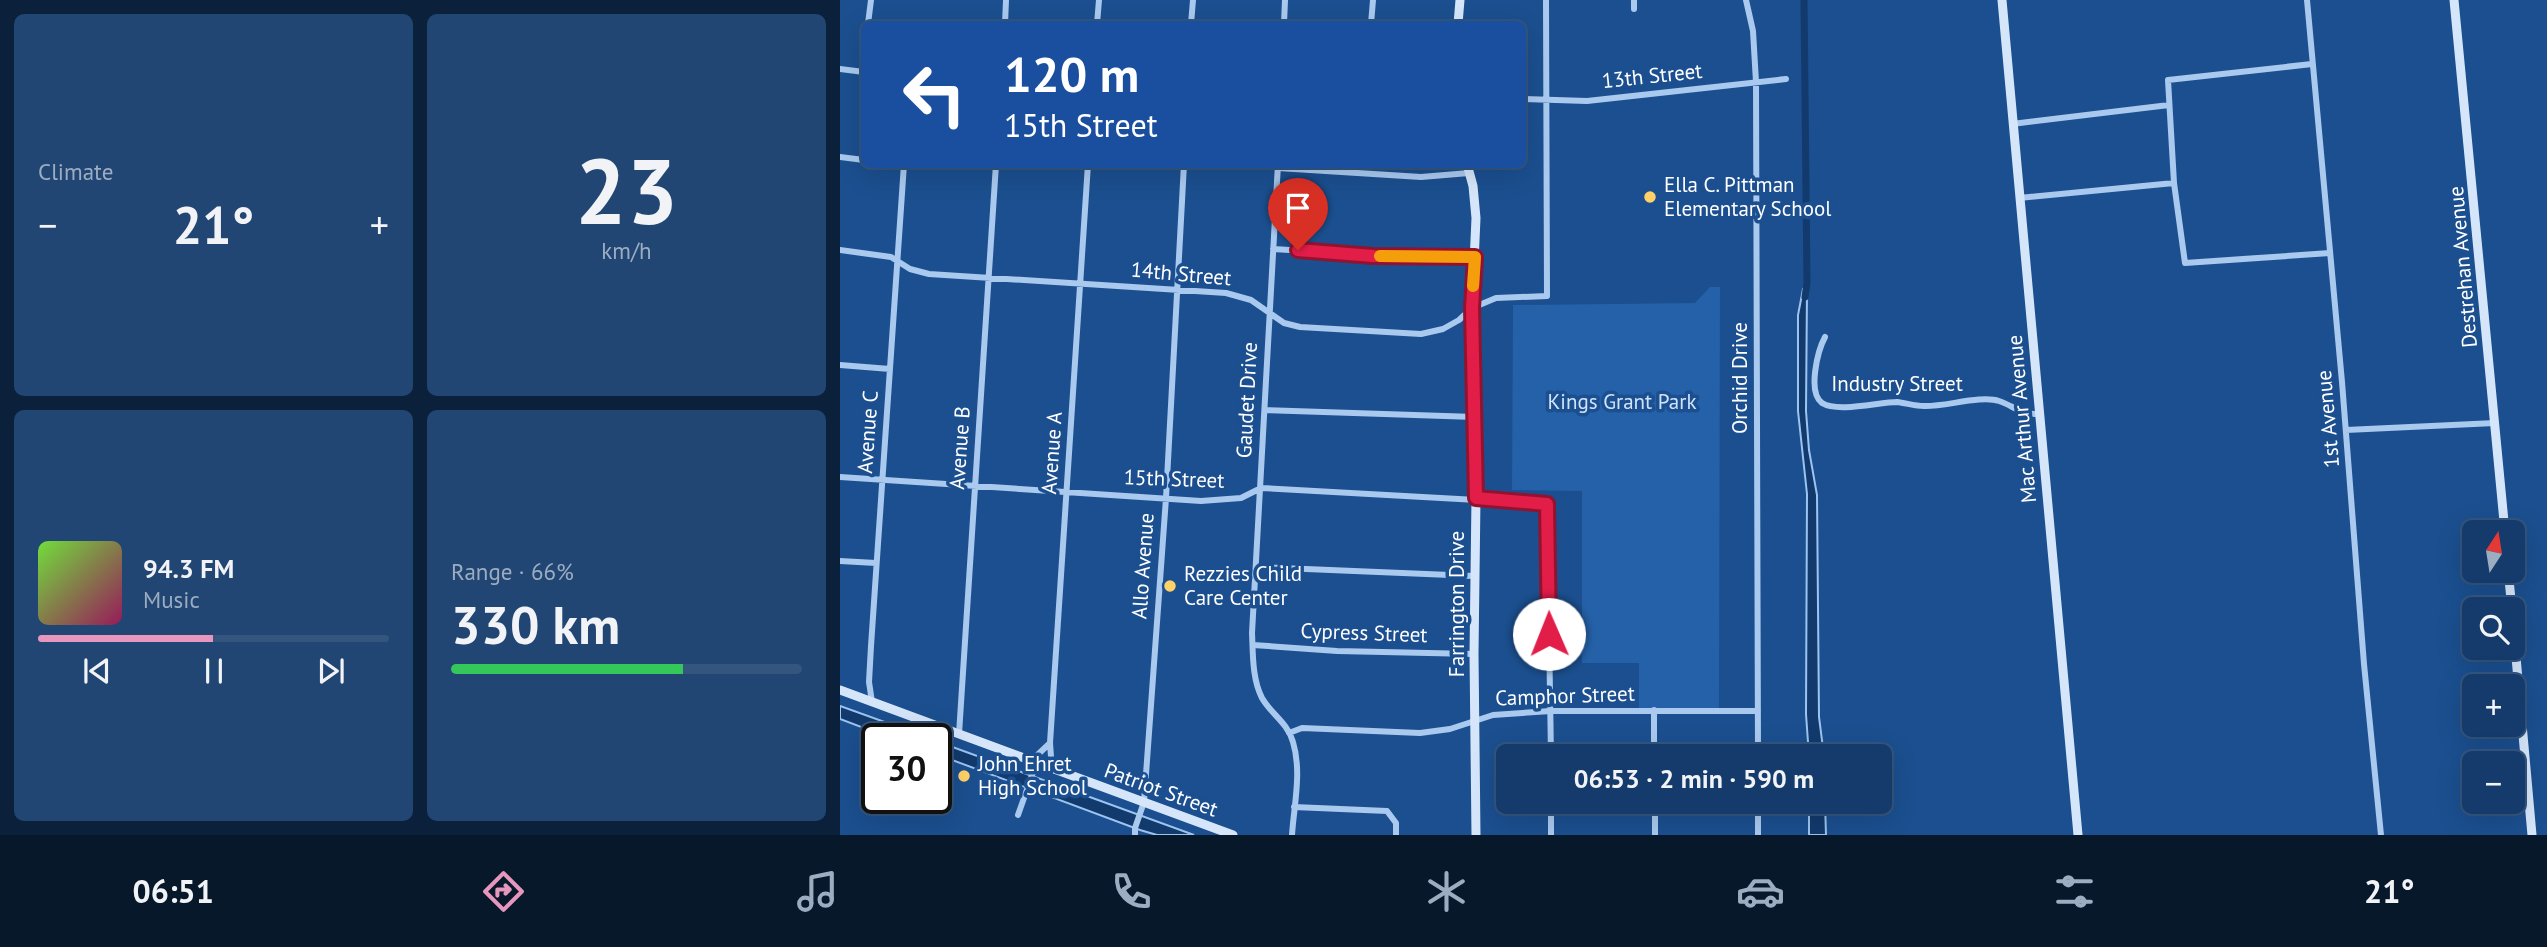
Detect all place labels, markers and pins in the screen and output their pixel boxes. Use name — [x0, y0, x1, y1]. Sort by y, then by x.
place label: Ella C. Pittman Elementary School — [1664, 171, 1831, 222]
pin — [1268, 178, 1328, 250]
marker: Ella C. Pittman Elementary School — [1642, 189, 1658, 205]
place label: Rezzies Child Care Center — [1184, 560, 1302, 611]
marker: Rezzies Child Care Center — [1162, 578, 1178, 594]
place label: John Ehret High School — [977, 750, 1087, 801]
marker: John Ehret High School — [956, 768, 972, 784]

